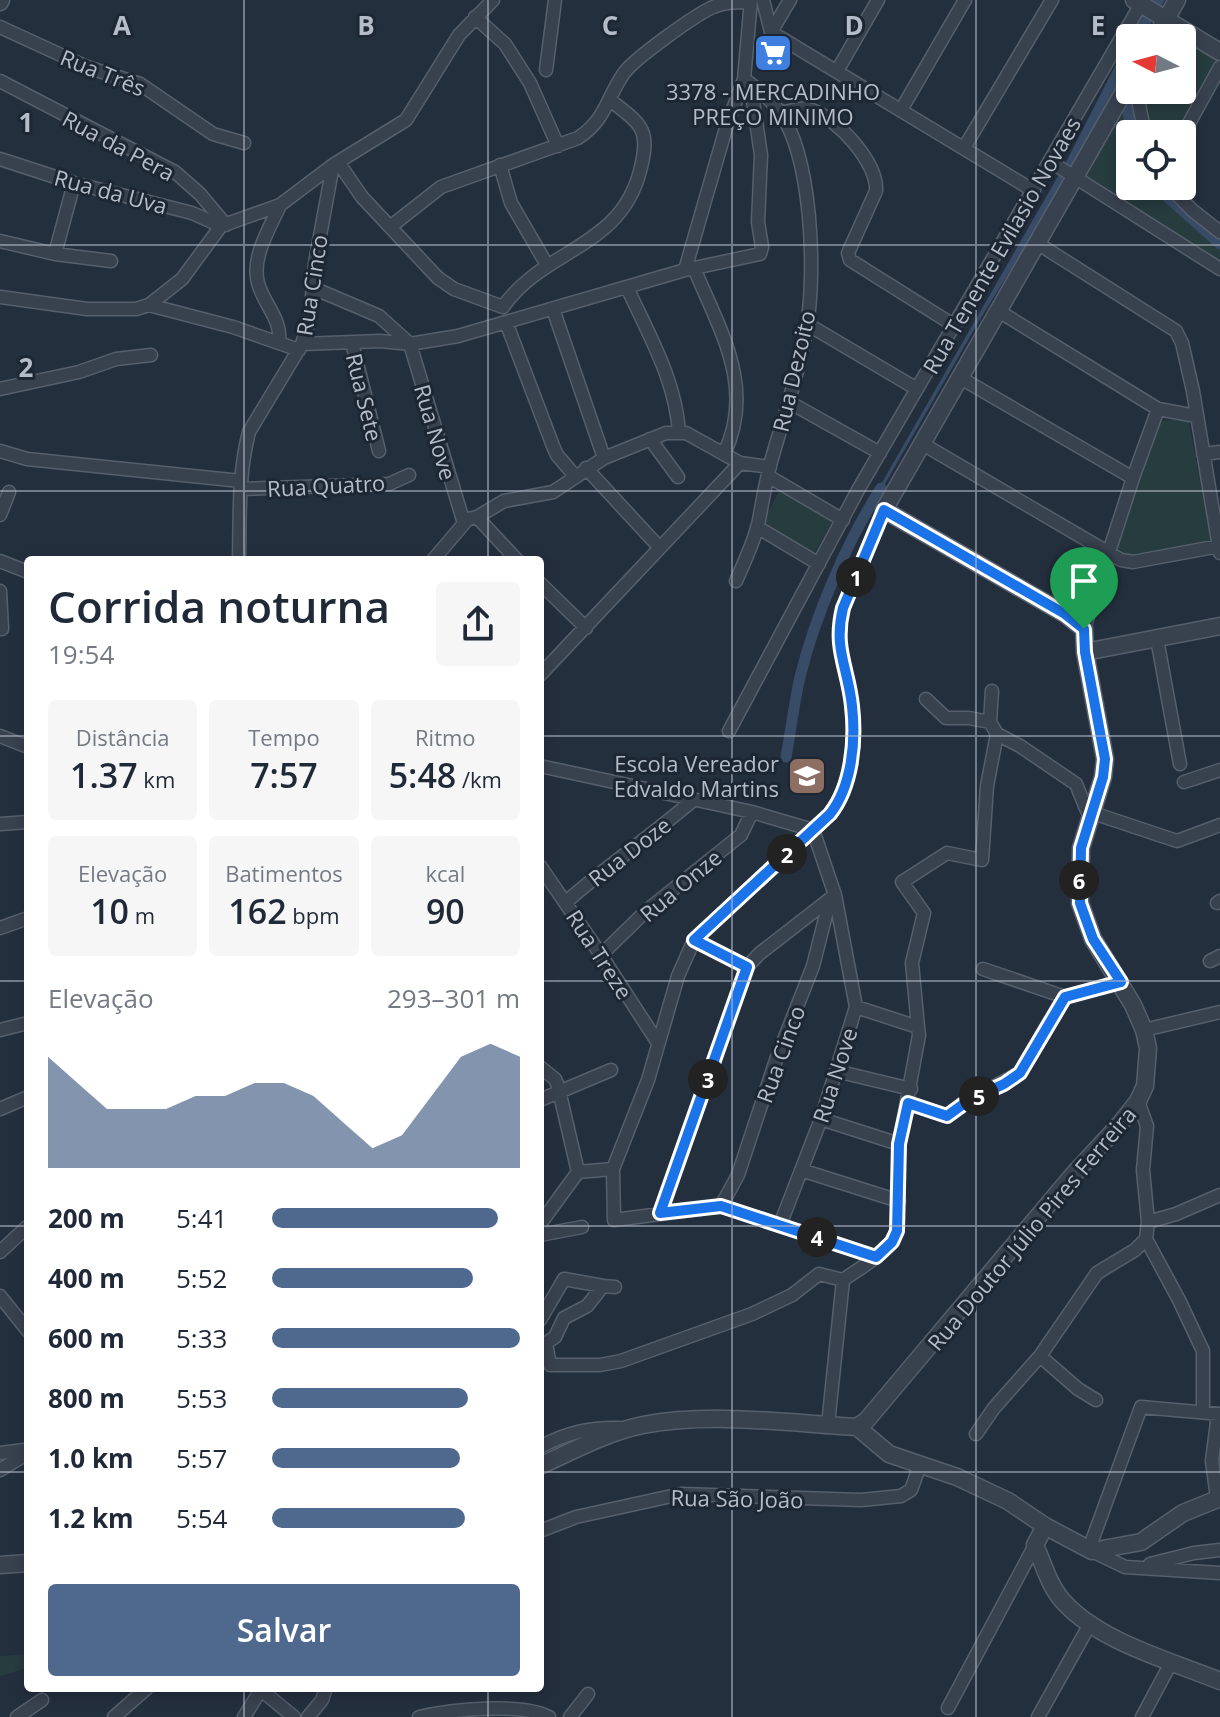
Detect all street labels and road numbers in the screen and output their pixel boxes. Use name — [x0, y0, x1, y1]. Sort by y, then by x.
street label: Rua Três — [56, 41, 150, 103]
street label: Rua da Pera — [58, 103, 180, 187]
street label: Rua Tenente Evilasio Novaes — [915, 111, 1087, 379]
street label: Rua da Uva — [51, 162, 171, 220]
street label: Rua Cinco — [288, 232, 334, 338]
street label: Rua Dezoito — [764, 307, 822, 435]
street label: Rua Sete — [340, 350, 390, 444]
street label: Rua Nove — [408, 381, 464, 483]
street label: Rua Quatro — [266, 467, 386, 503]
street label: Rua Doze — [582, 809, 676, 893]
street label: Rua Onze — [633, 842, 727, 928]
street label: Rua Treze — [560, 903, 640, 1005]
street label: Rua Cinco — [749, 1001, 811, 1107]
street label: Rua Nove — [805, 1024, 863, 1126]
street label: Rua Doutor Júlio Pires Ferreira — [920, 1100, 1142, 1356]
street label: Rua São João — [670, 1482, 804, 1514]

